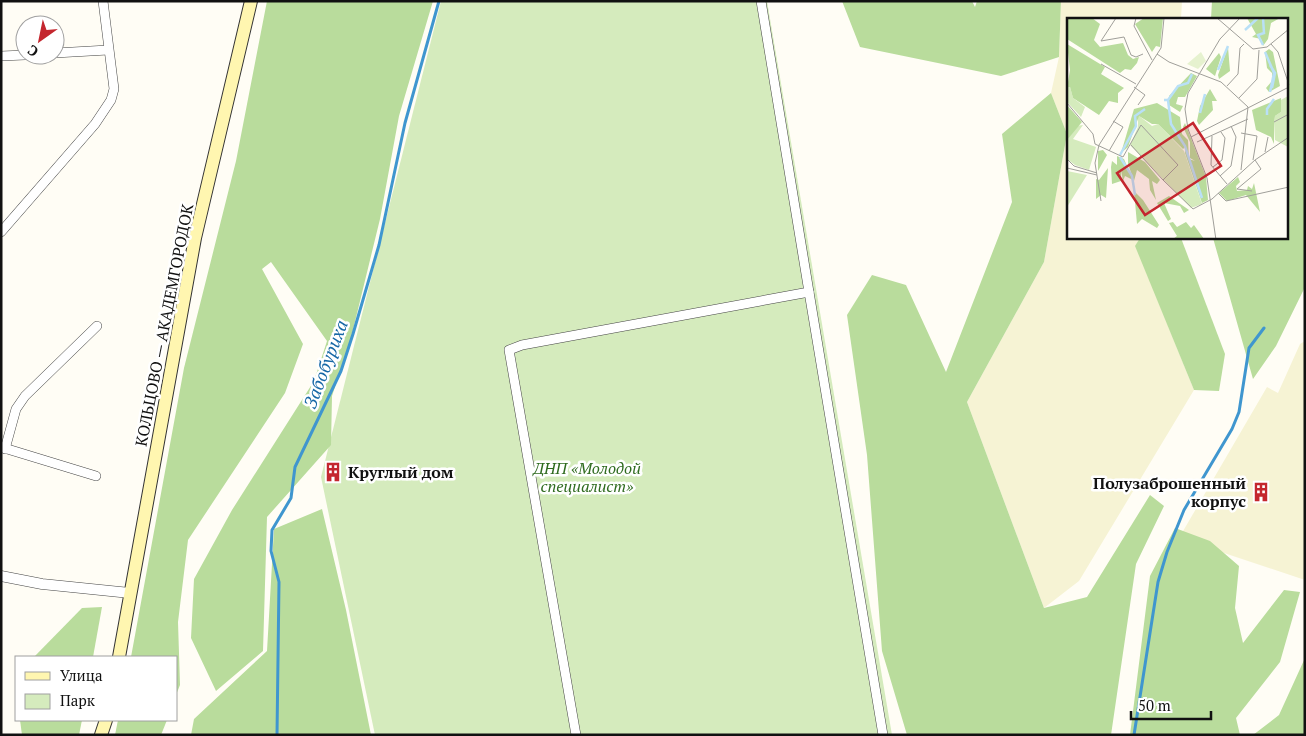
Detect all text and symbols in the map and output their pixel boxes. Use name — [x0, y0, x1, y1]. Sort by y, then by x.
north arrow — [15, 15, 65, 65]
inset map — [1067, 18, 1288, 239]
text: С — [24, 41, 42, 62]
street label: КОЛЬЦОВО — АКАДЕМГОРОДОК — [130, 201, 198, 448]
water label: Забобуриха — [297, 317, 353, 411]
park label: ДНП «Молодой специалист» — [532, 457, 641, 497]
building icon: Круглый дом — [322, 461, 344, 483]
place label: Круглый дом — [348, 461, 454, 483]
place label: Полузаброшенный корпус — [1093, 472, 1246, 512]
building icon: Полузаброшенный корпус — [1250, 481, 1272, 503]
legend — [15, 656, 178, 721]
text: Улица — [60, 665, 103, 685]
scale bar — [1131, 688, 1211, 720]
text: Парк — [60, 690, 96, 710]
text: 50 m — [1138, 695, 1171, 715]

